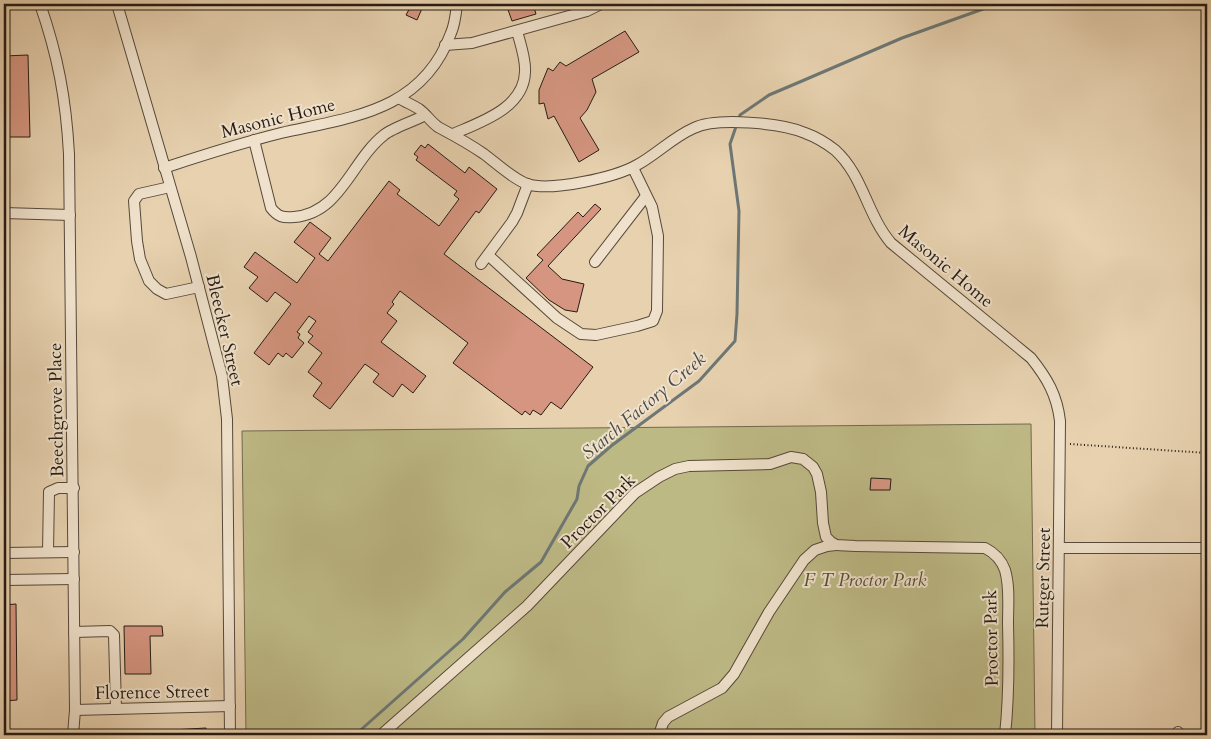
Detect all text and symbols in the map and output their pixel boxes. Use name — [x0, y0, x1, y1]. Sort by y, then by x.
street label: Masonic Home — [218, 92, 338, 145]
street label: Masonic Home — [893, 219, 999, 314]
street label: Bleecker Street — [200, 272, 250, 389]
street label: Beechgrove Place — [43, 343, 70, 477]
water label: Starch Factory Creek — [576, 345, 712, 466]
street label: Proctor Park — [555, 468, 642, 554]
street label: Rutger Street — [1030, 527, 1057, 629]
park label: F T Proctor Park — [804, 568, 926, 593]
street label: Proctor Park — [978, 589, 1005, 686]
street label: Florence Street — [95, 679, 210, 706]

